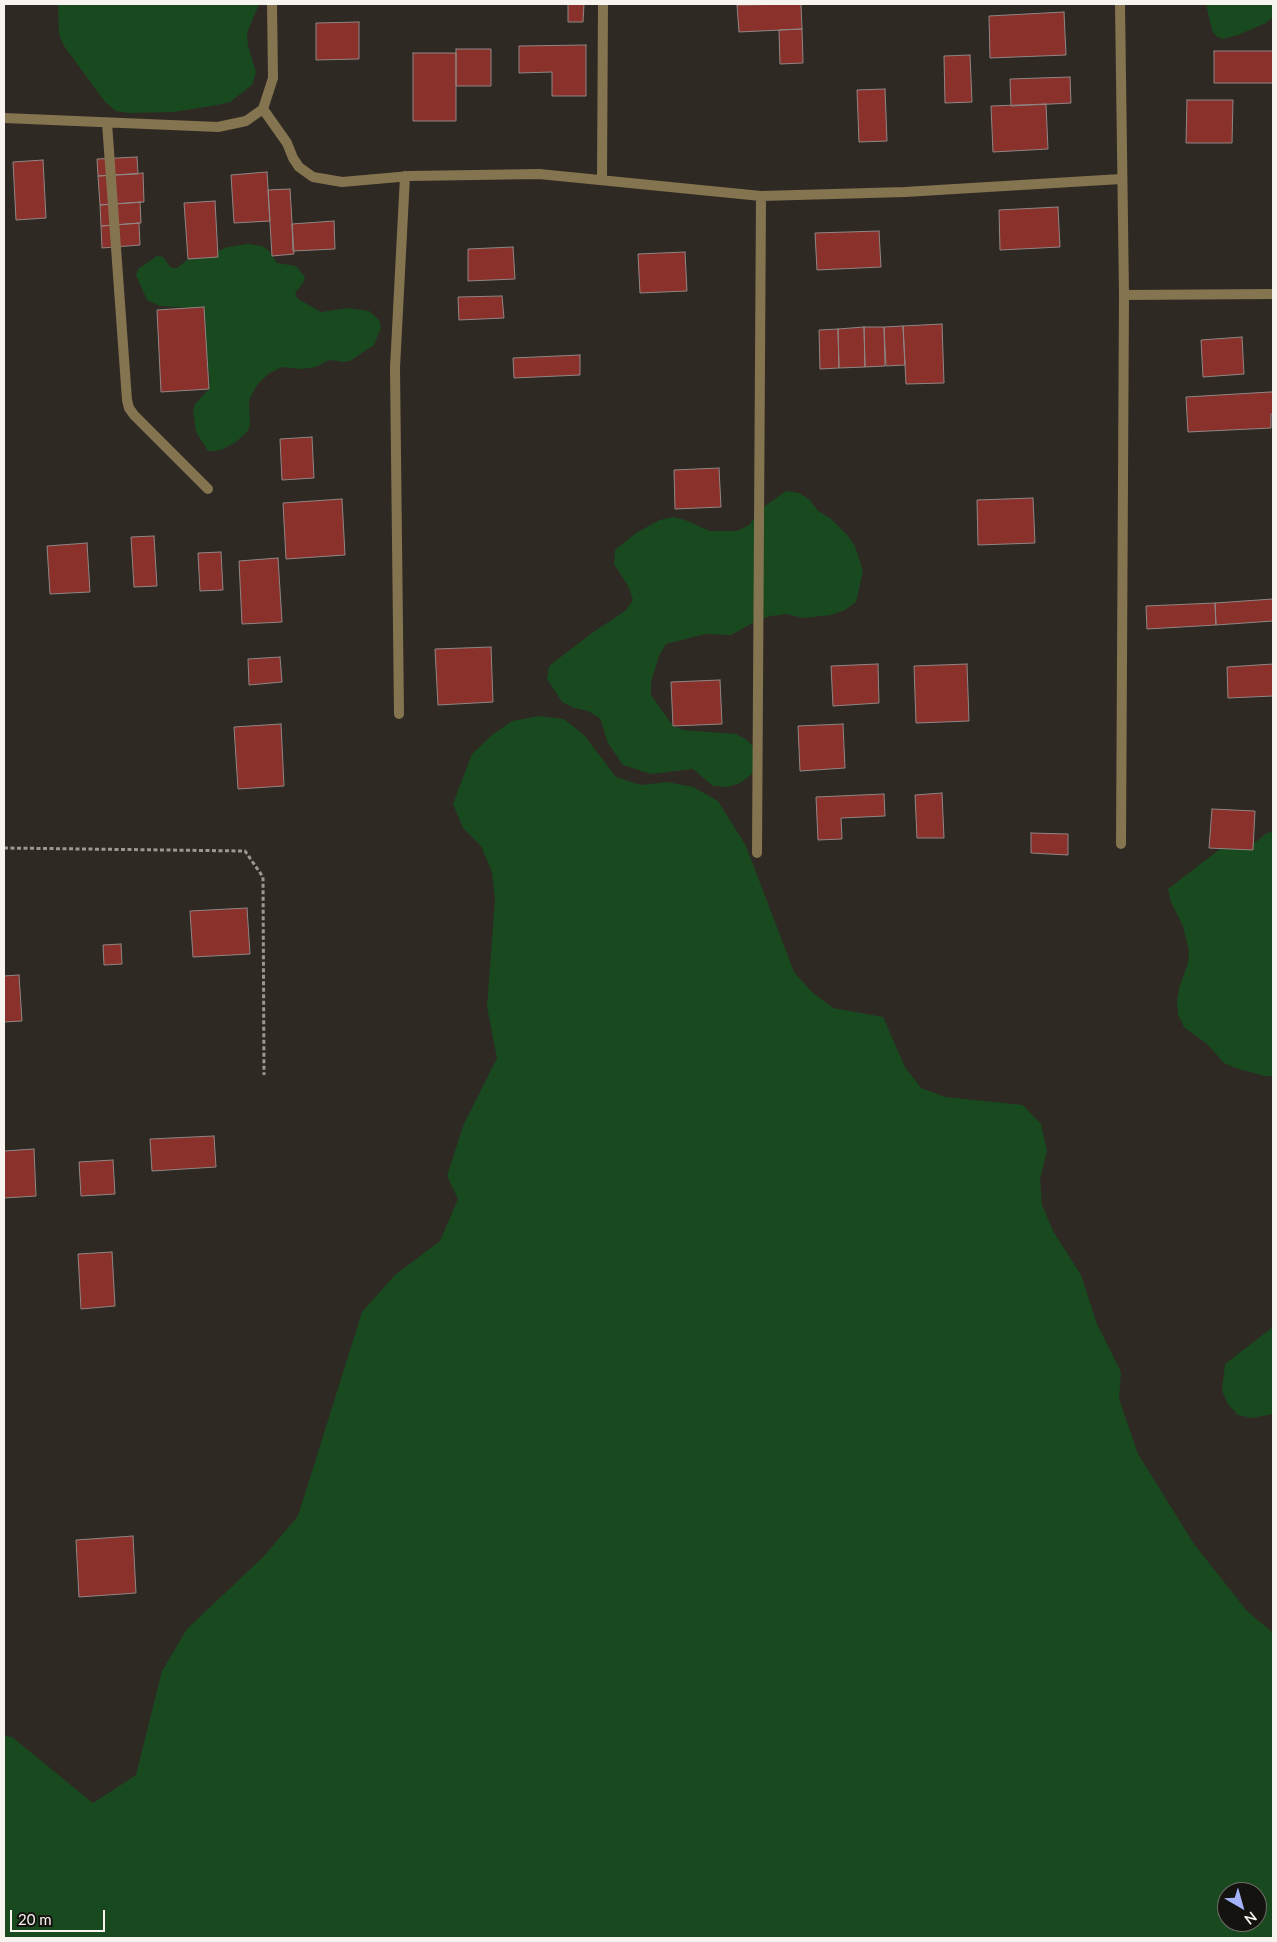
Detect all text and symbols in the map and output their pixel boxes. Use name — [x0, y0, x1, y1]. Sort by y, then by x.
north arrow — [1217, 1882, 1267, 1932]
scale bar — [12, 1900, 108, 1932]
text: N — [1241, 1908, 1260, 1928]
text: 20 m — [18, 1910, 52, 1928]

